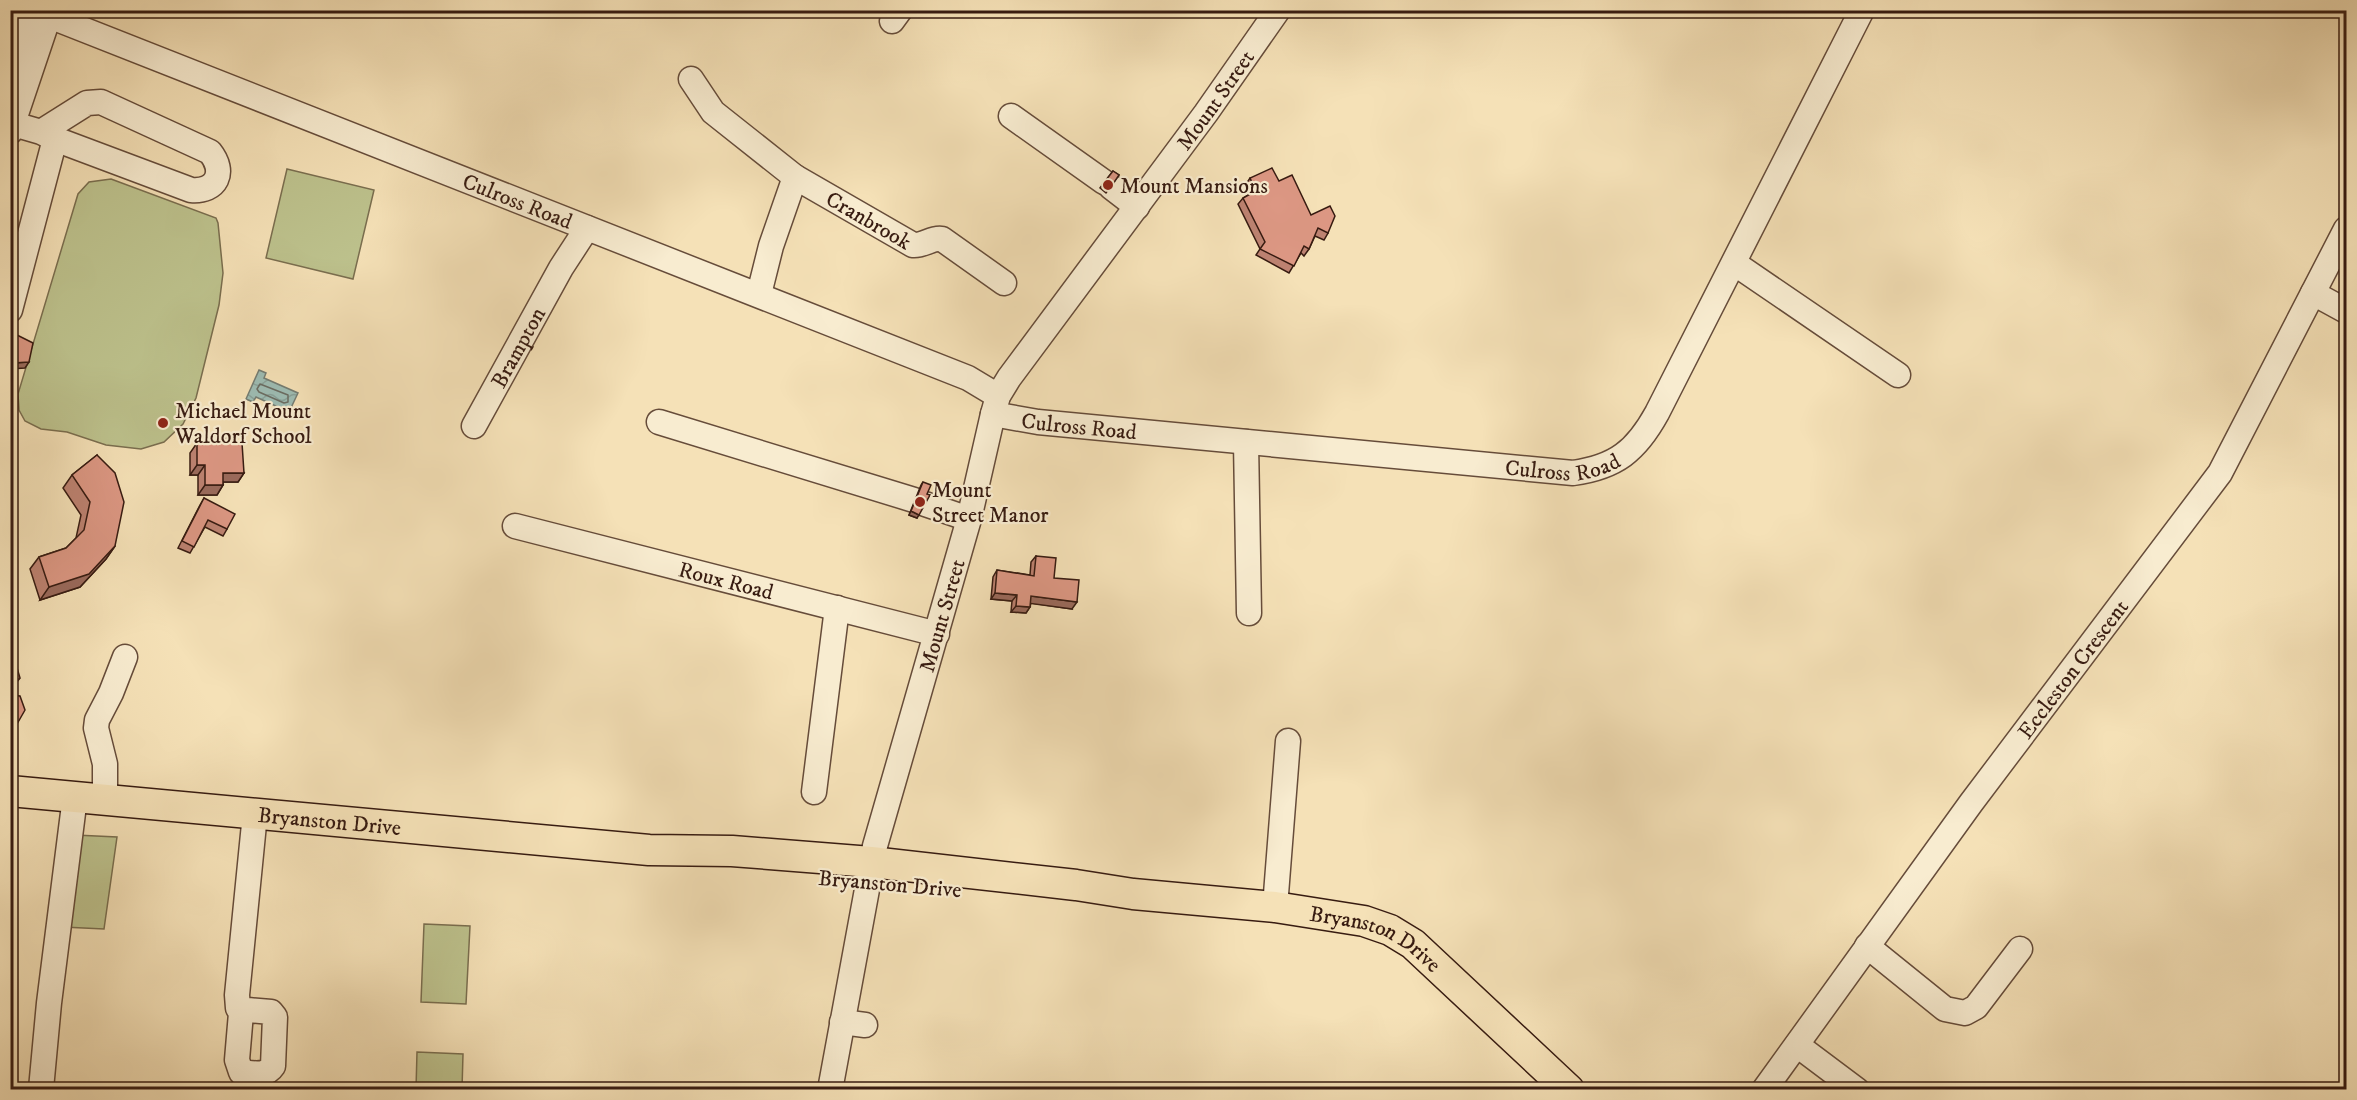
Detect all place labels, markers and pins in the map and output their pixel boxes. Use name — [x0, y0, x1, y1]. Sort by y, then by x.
place label: Mount Mansions — [1120, 173, 1268, 200]
marker: Mount Mansions — [1101, 178, 1115, 192]
place label: Michael Mount Waldorf School — [174, 398, 312, 450]
marker: Michael Mount Waldorf School — [156, 416, 170, 430]
place label: Mount Street Manor — [932, 477, 1049, 529]
marker: Mount Street Manor — [913, 495, 927, 509]

